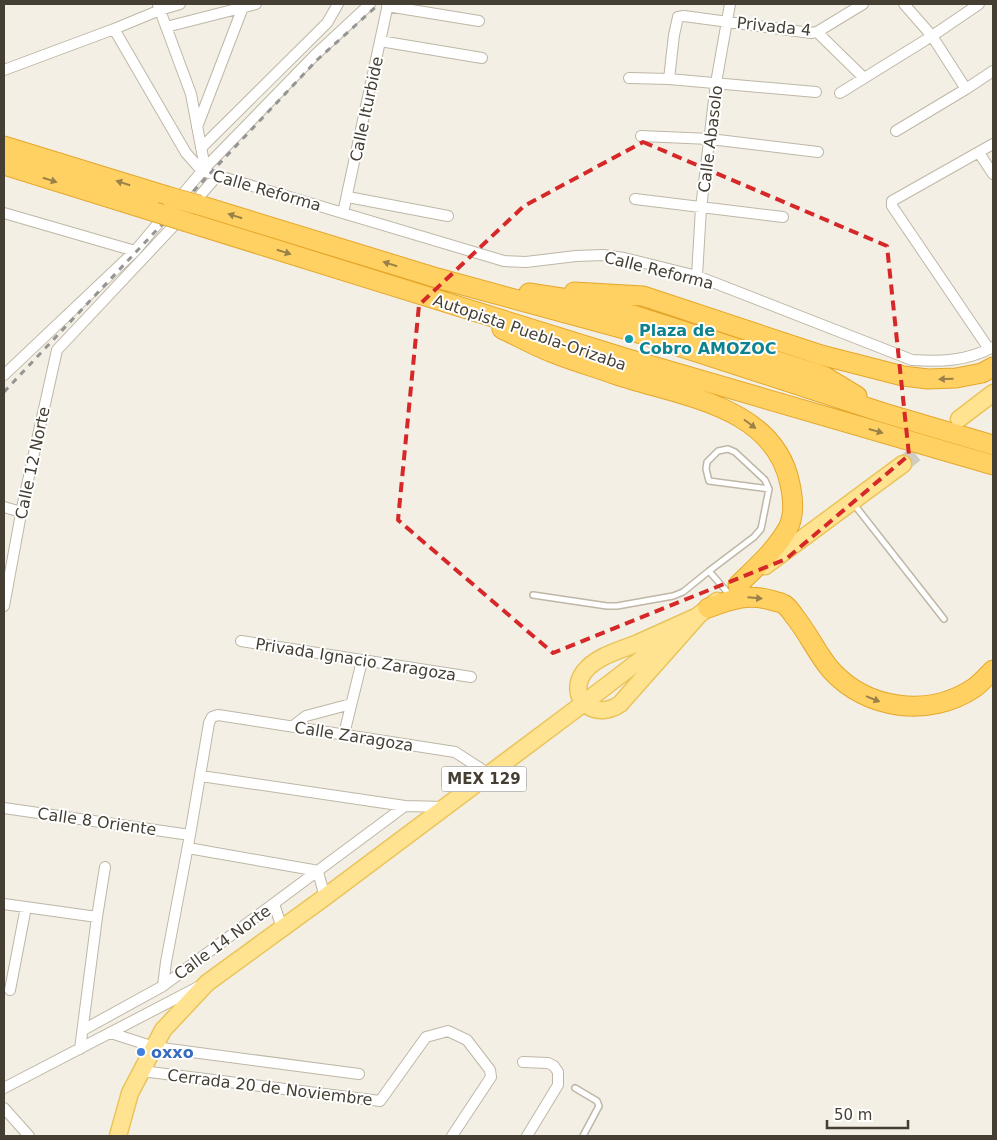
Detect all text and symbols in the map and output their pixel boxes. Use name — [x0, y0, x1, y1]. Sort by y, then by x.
street label: Privada 4 — [736, 13, 812, 40]
street label: Calle Iturbide — [346, 55, 387, 163]
street label: Calle Abasolo — [694, 84, 727, 194]
street label: Calle Reforma — [210, 166, 323, 215]
one-way arrow — [43, 176, 58, 184]
one-way arrow — [116, 178, 131, 186]
one-way arrow — [227, 212, 242, 220]
one-way arrow — [276, 248, 291, 256]
street label: Calle Reforma — [602, 248, 716, 293]
one-way arrow — [382, 260, 397, 268]
street label: Autopista Puebla-Orizaba — [431, 290, 629, 375]
place label: Plaza de Cobro AMOZOC — [639, 321, 777, 358]
marker: Plaza de Cobro AMOZOC — [623, 333, 635, 345]
one-way arrow — [938, 375, 954, 383]
street label: Calle 12 Norte — [11, 405, 54, 521]
one-way arrow — [743, 418, 756, 429]
one-way arrow — [869, 427, 884, 435]
one-way arrow — [747, 594, 763, 602]
street label: Privada Ignacio Zaragoza — [254, 634, 458, 685]
one-way arrow — [866, 695, 881, 703]
street label: Calle Zaragoza — [293, 718, 415, 755]
road number: MEX 129 — [442, 766, 526, 792]
street label: Calle 8 Oriente — [36, 804, 158, 839]
street label: Calle 14 Norte — [170, 901, 274, 984]
place label: oxxo — [151, 1043, 194, 1062]
marker: oxxo — [135, 1046, 147, 1058]
street label: Cerrada 20 de Noviembre — [166, 1065, 374, 1110]
scale bar — [827, 1098, 908, 1130]
text: 50 m — [834, 1106, 872, 1124]

